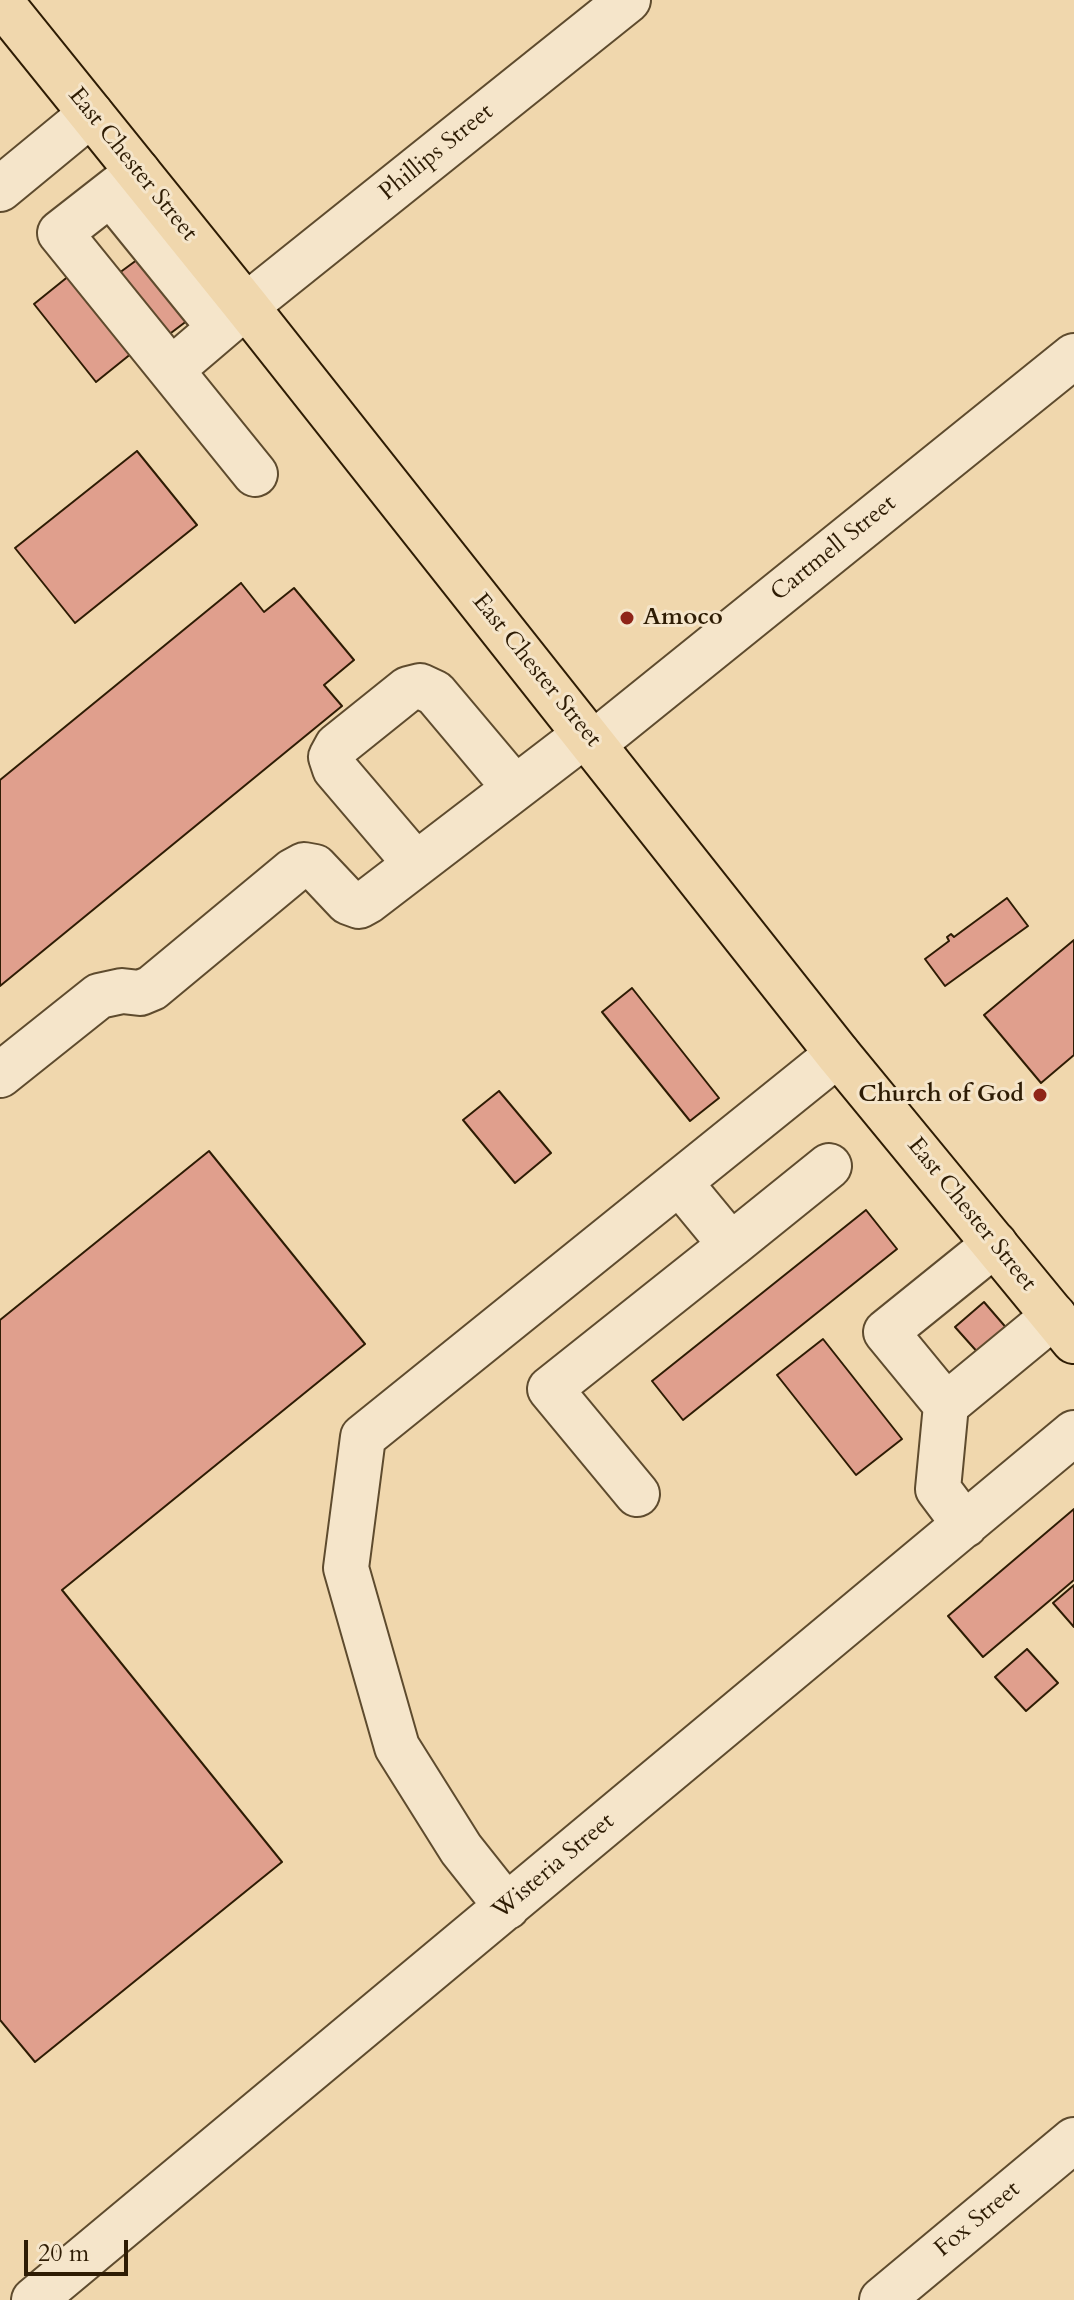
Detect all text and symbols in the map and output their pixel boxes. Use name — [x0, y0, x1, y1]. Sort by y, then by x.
street label: East Chester Street — [61, 82, 203, 248]
street label: Phillips Street — [374, 98, 500, 208]
street label: Cartmell Street — [766, 490, 902, 608]
street label: East Chester Street — [465, 588, 607, 754]
place label: Amoco — [643, 604, 723, 632]
marker: Amoco — [618, 609, 636, 627]
place label: Church of God — [858, 1081, 1024, 1109]
marker: Church of God — [1031, 1086, 1049, 1104]
street label: East Chester Street — [900, 1132, 1042, 1298]
street label: Wisteria Street — [487, 1808, 621, 1926]
street label: Fox Street — [929, 2176, 1027, 2264]
scale bar — [28, 2224, 132, 2274]
text: 20 m — [38, 2237, 89, 2270]

